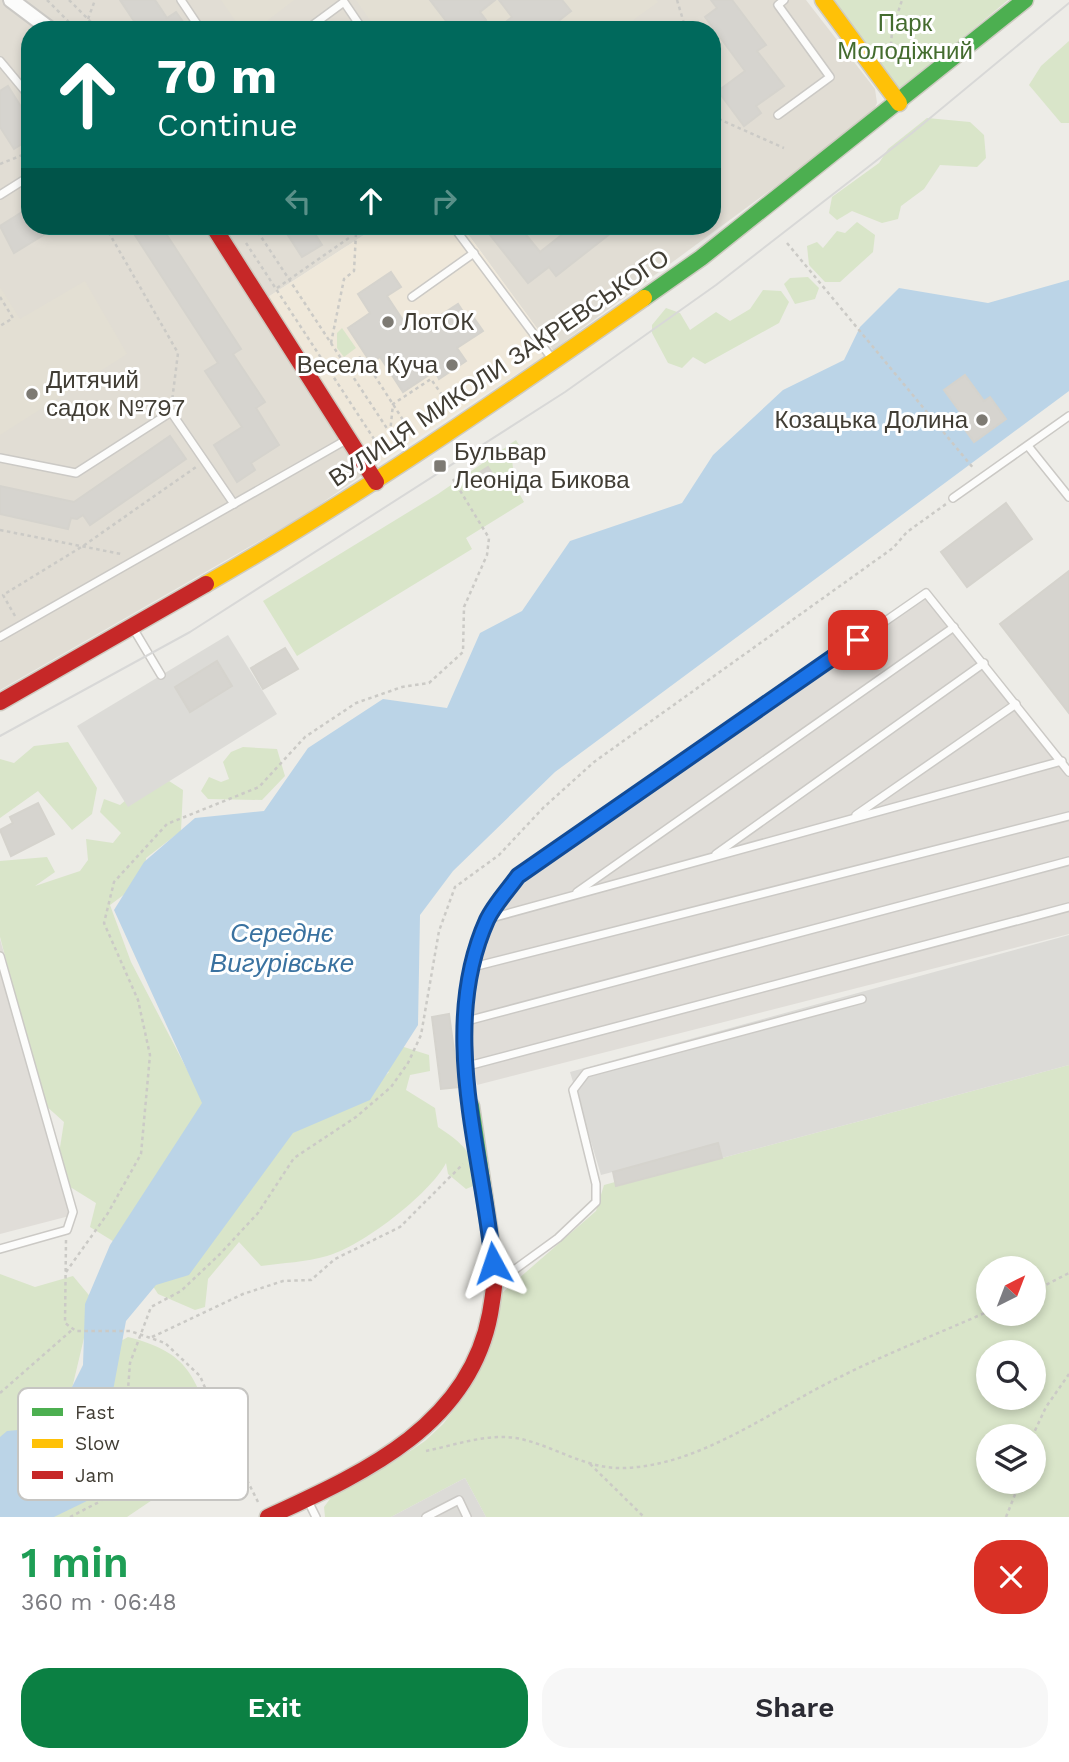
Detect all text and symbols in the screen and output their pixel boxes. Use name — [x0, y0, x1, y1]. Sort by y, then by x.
park label: Парк Молодіжний — [837, 9, 973, 65]
text: 70 m — [157, 47, 277, 105]
icon: ahead — [42, 49, 133, 140]
text: Continue — [157, 106, 298, 144]
icon: left — [279, 182, 317, 220]
icon: ahead — [352, 182, 390, 220]
icon: right — [425, 182, 463, 220]
street label: ВУЛИЦЯ МИКОЛИ ЗАКРЕВСЬКОГО — [324, 243, 674, 493]
place label: ЛотОК — [402, 308, 474, 336]
marker: ЛотОК — [380, 314, 396, 330]
place label: Весела Куча — [297, 351, 439, 379]
marker: Весела Куча — [444, 357, 460, 373]
place label: Дитячий садок №797 — [46, 366, 185, 422]
marker: Дитячий садок №797 — [24, 386, 40, 402]
place label: Козацька Долина — [774, 406, 969, 434]
marker: Козацька Долина — [974, 412, 990, 428]
place label: Бульвар Леоніда Бикова — [454, 438, 630, 494]
marker: Бульвар Леоніда Бикова — [432, 458, 448, 474]
pin — [828, 610, 888, 670]
icon: arrive — [839, 621, 877, 659]
water label: Середнє Вигурівське — [210, 918, 354, 978]
position arrow — [456, 1226, 530, 1300]
north arrow — [976, 1256, 1046, 1326]
map controls — [976, 1256, 1046, 1494]
button: search — [976, 1340, 1046, 1410]
legend — [18, 1388, 248, 1500]
text: Fast — [75, 1401, 114, 1424]
button: layers — [976, 1424, 1046, 1494]
text: Slow — [75, 1432, 120, 1455]
text: Jam — [75, 1464, 114, 1487]
text: 1 min — [21, 1538, 129, 1587]
button: close — [974, 1540, 1048, 1614]
text: 360 m · 06:48 — [21, 1589, 177, 1616]
button: Exit — [21, 1668, 528, 1748]
button: Share — [542, 1668, 1048, 1748]

